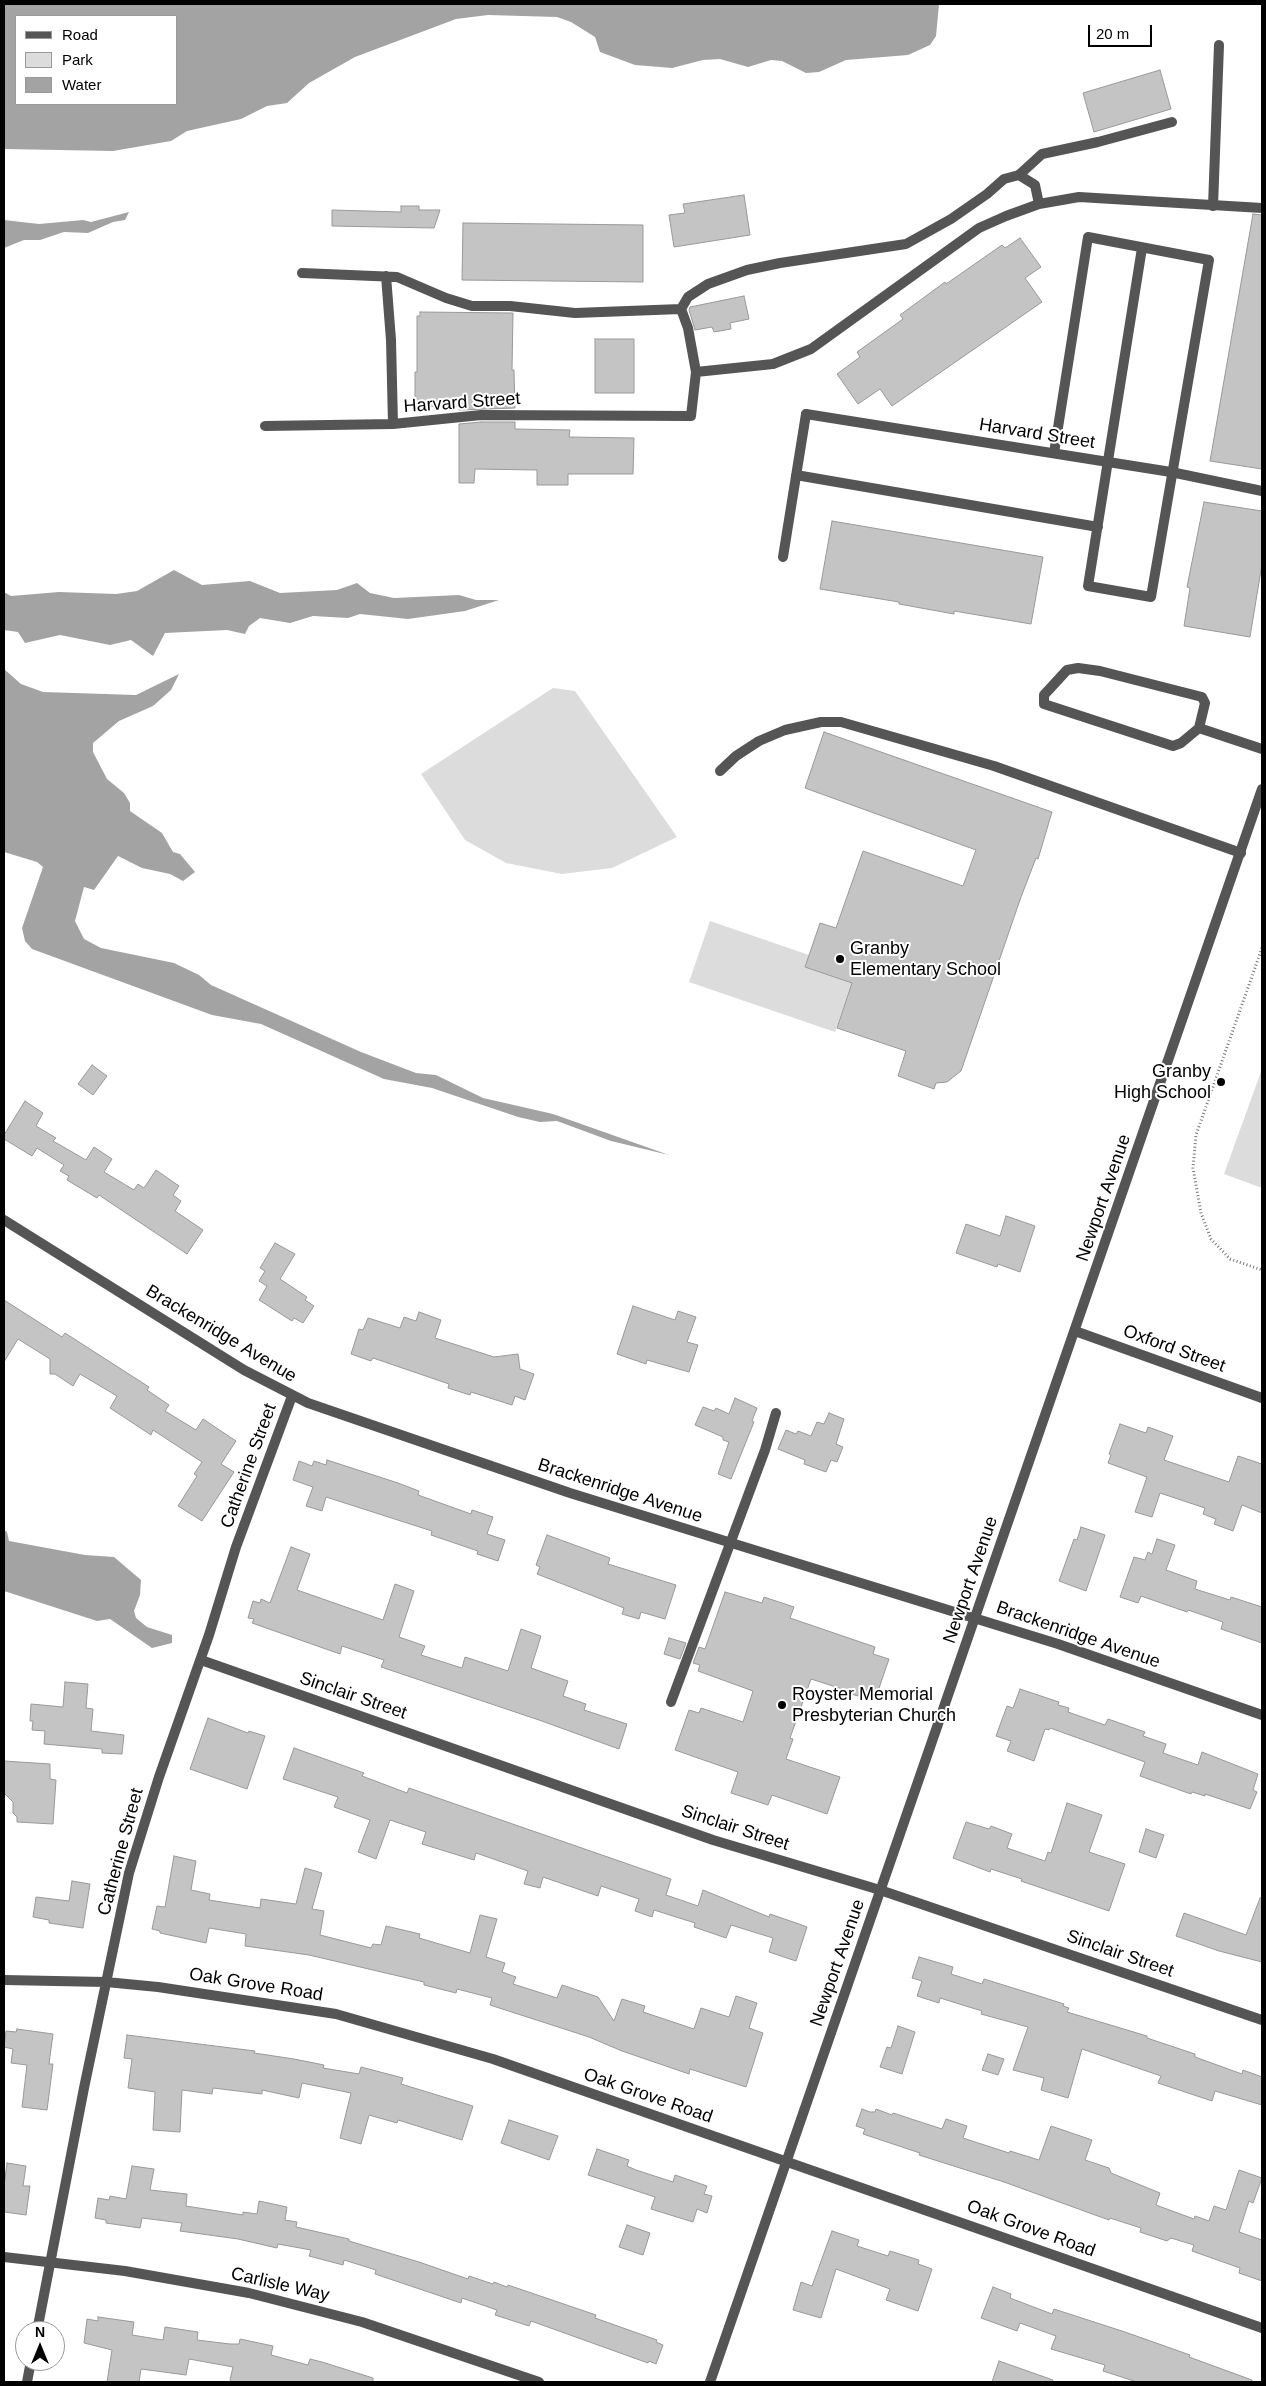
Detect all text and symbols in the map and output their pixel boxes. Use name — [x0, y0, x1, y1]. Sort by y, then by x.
legend — [15, 15, 178, 105]
scale bar — [1091, 15, 1155, 47]
text: 20 m — [1096, 25, 1129, 42]
text: Road — [62, 26, 98, 43]
text: Park — [62, 51, 93, 68]
text: Water — [62, 76, 101, 93]
street label: Harvard Street — [403, 388, 521, 418]
street label: Harvard Street — [978, 414, 1096, 454]
place label: Granby Elementary School — [850, 938, 1001, 981]
marker: Granby Elementary School — [834, 953, 846, 965]
place label: Granby High School — [1114, 1061, 1211, 1104]
marker: Granby High School — [1215, 1076, 1227, 1088]
street label: Newport Avenue — [1072, 1132, 1136, 1264]
street label: Brackenridge Avenue — [142, 1281, 300, 1387]
street label: Oxford Street — [1120, 1321, 1228, 1377]
street label: Catherine Street — [216, 1401, 282, 1531]
street label: Brackenridge Avenue — [535, 1454, 705, 1528]
street label: Newport Avenue — [939, 1514, 1003, 1646]
street label: Brackenridge Avenue — [993, 1597, 1163, 1673]
street label: Sinclair Street — [297, 1668, 409, 1724]
place label: Royster Memorial Presbyterian Church — [792, 1684, 956, 1726]
marker: Royster Memorial Presbyterian Church — [776, 1699, 788, 1711]
street label: Catherine Street — [94, 1786, 148, 1918]
street label: Sinclair Street — [678, 1800, 792, 1856]
street label: Newport Avenue — [806, 1897, 870, 2029]
street label: Sinclair Street — [1064, 1926, 1176, 1982]
street label: Oak Grove Road — [188, 1964, 324, 2006]
street label: Oak Grove Road — [581, 2064, 715, 2128]
street label: Oak Grove Road — [964, 2196, 1098, 2262]
street label: Carlisle Way — [229, 2263, 331, 2307]
north arrow — [15, 2321, 65, 2371]
text: N — [35, 2324, 45, 2340]

